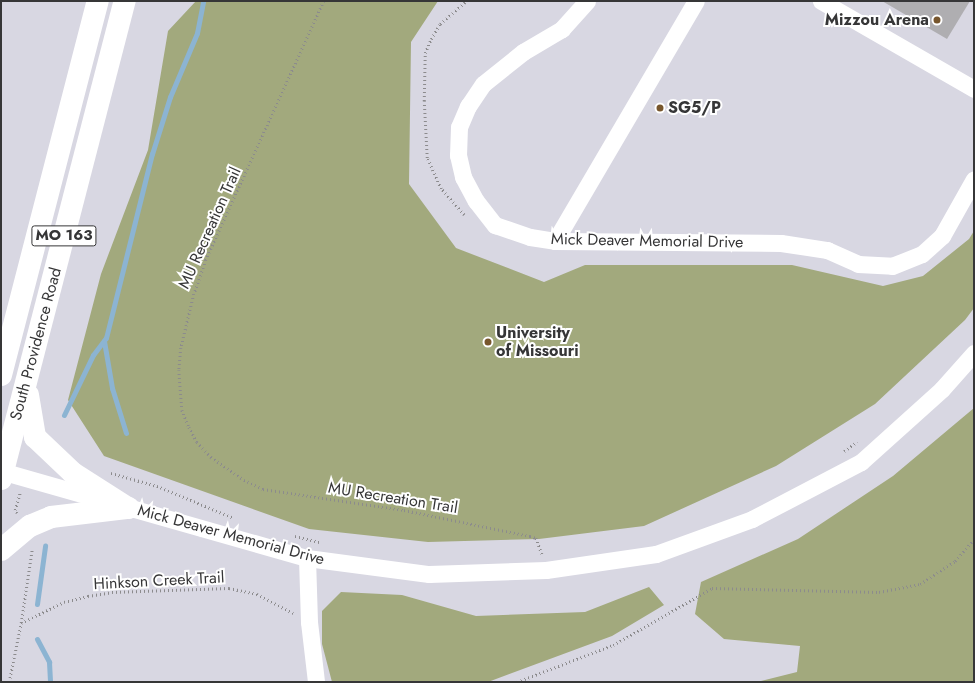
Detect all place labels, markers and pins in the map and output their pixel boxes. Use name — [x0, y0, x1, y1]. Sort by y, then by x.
place label: Mizzou Arena — [825, 10, 929, 30]
marker: Mizzou Arena — [932, 15, 942, 25]
place label: SG5/P — [668, 98, 721, 118]
marker: SG5/P — [655, 103, 665, 113]
place label: University of Missouri — [496, 323, 579, 361]
marker: University of Missouri — [483, 337, 493, 347]

